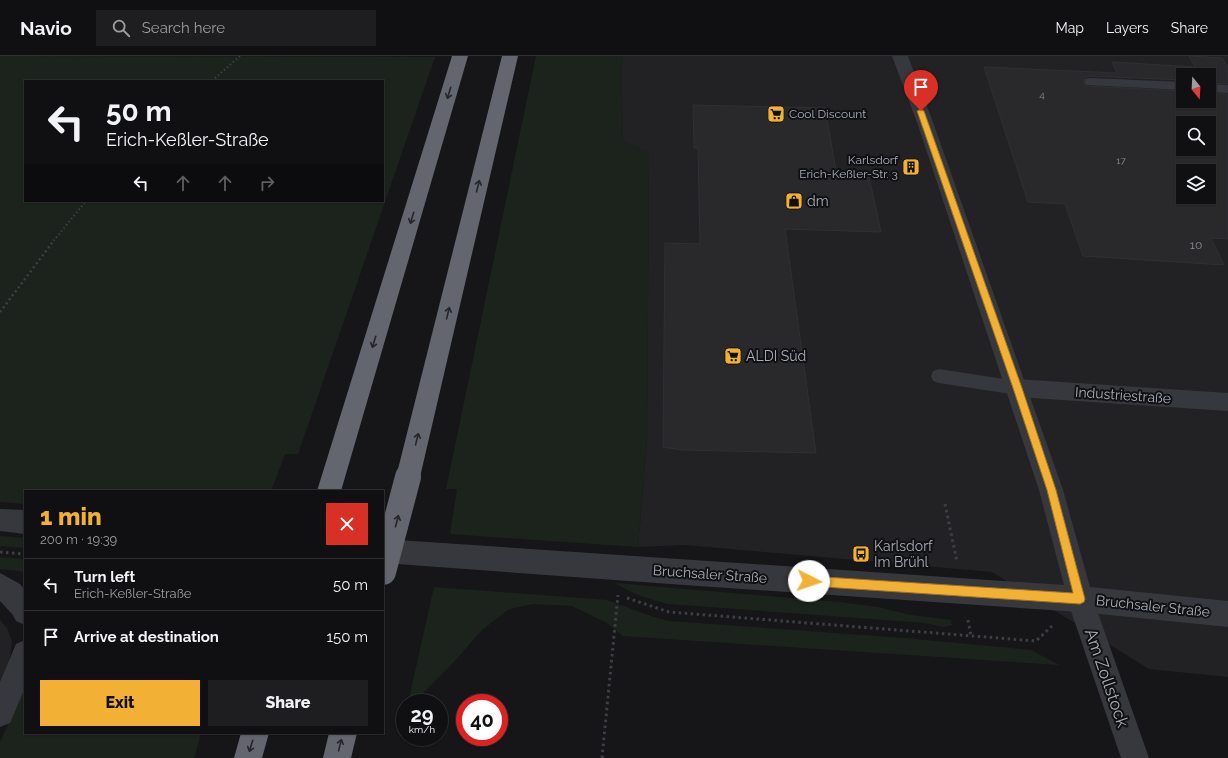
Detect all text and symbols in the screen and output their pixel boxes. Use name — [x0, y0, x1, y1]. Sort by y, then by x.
search box — [96, 10, 376, 46]
text: Navio — [20, 17, 72, 39]
icon: search — [110, 17, 132, 39]
text: Search here — [142, 19, 225, 37]
text: Map — [1056, 20, 1084, 36]
text: Layers — [1106, 20, 1149, 36]
text: Share — [1171, 20, 1208, 36]
north arrow — [1176, 68, 1216, 108]
map controls — [1176, 68, 1216, 204]
pin — [904, 70, 938, 111]
icon: arrive — [910, 76, 932, 98]
one-way arrow — [445, 87, 452, 100]
house number: 4 — [1039, 89, 1045, 100]
text: 50 m — [106, 95, 172, 128]
icon: left — [40, 96, 92, 148]
supermarket icon: Cool Discount — [766, 104, 786, 124]
place label: Cool Discount — [789, 107, 866, 121]
button: search — [1176, 116, 1216, 156]
text: Erich-Keßler-Straße — [106, 129, 269, 150]
place label: Karlsdorf Erich-Keßler-Str. 3 — [799, 153, 899, 181]
house number: 17 — [1116, 155, 1126, 166]
building icon: Karlsdorf Erich-Keßler-Str. 3 — [901, 157, 921, 177]
button: layers — [1176, 164, 1216, 204]
icon: left — [130, 172, 152, 194]
icon: ahead — [172, 172, 194, 194]
icon: ahead — [214, 172, 236, 194]
icon: right — [256, 172, 278, 194]
one-way arrow — [475, 180, 482, 193]
shop icon: dm — [784, 191, 804, 211]
place label: dm — [807, 193, 829, 209]
one-way arrow — [408, 211, 415, 224]
house number: 10 — [1190, 238, 1202, 252]
one-way arrow — [444, 307, 452, 320]
one-way arrow — [370, 336, 377, 349]
supermarket icon: ALDI Süd — [723, 346, 743, 366]
place label: ALDI Süd — [746, 348, 806, 364]
street label: Industriestraße — [1074, 384, 1172, 406]
one-way arrow — [414, 433, 422, 446]
text: 1 min — [40, 502, 102, 531]
button: close — [326, 503, 368, 545]
one-way arrow — [393, 514, 401, 527]
text: 200 m · 19:39 — [40, 532, 117, 547]
place label: Karlsdorf Im Brühl — [874, 538, 934, 570]
bus stop icon: Karlsdorf Im Brühl — [851, 544, 871, 564]
position arrow — [788, 560, 830, 602]
street label: Bruchsaler Straße — [652, 562, 768, 586]
text: Turn left — [74, 568, 135, 586]
icon: left — [40, 574, 62, 596]
text: 50 m — [333, 576, 368, 594]
text: Erich-Keßler-Straße — [74, 586, 191, 601]
street label: Bruchsaler Straße — [1095, 592, 1211, 620]
icon: arrive — [40, 626, 62, 648]
street label: Am Zollstock — [1081, 626, 1133, 730]
text: Arrive at destination — [74, 628, 219, 646]
text: 150 m — [327, 628, 368, 646]
button: Exit — [40, 680, 200, 726]
button: Share — [208, 680, 368, 726]
speed limit sign: 40 — [456, 694, 508, 746]
text: 29 — [410, 703, 434, 727]
text: km/h — [409, 724, 435, 735]
one-way arrow — [247, 739, 255, 751]
one-way arrow — [337, 739, 344, 752]

